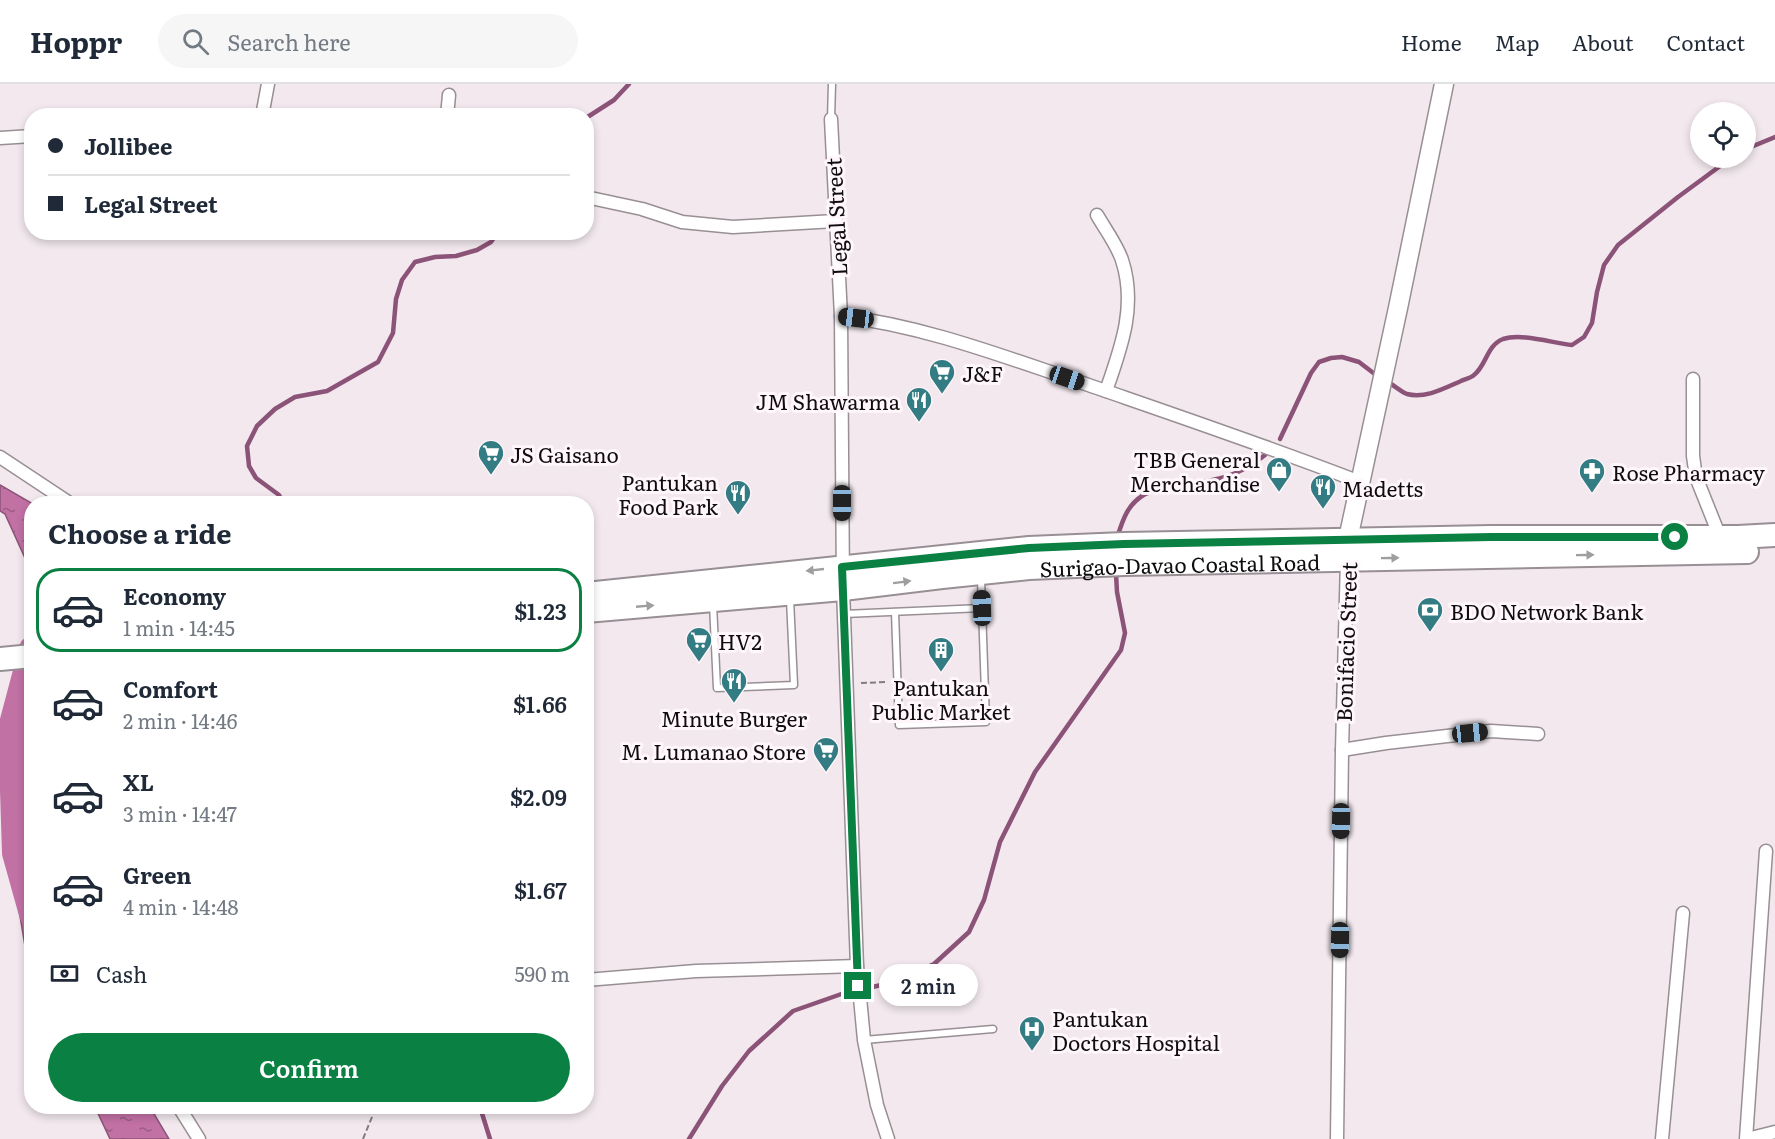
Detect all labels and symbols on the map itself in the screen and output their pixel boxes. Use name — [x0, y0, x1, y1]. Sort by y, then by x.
street label: Legal Street — [816, 157, 854, 277]
car — [837, 307, 875, 329]
supermarket icon: J&F — [927, 357, 957, 395]
place label: J&F — [962, 357, 1003, 388]
car — [1047, 364, 1087, 392]
place label: JM Shawarma — [755, 385, 901, 416]
restaurant icon: JM Shawarma — [904, 385, 934, 423]
supermarket icon: JS Gaisano — [476, 438, 506, 476]
place label: JS Gaisano — [510, 438, 619, 469]
place label: TBB General Merchandise — [1130, 443, 1260, 498]
shop icon: TBB General Merchandise — [1264, 455, 1294, 493]
pharmacy icon: Rose Pharmacy — [1577, 456, 1607, 494]
place label: Rose Pharmacy — [1612, 456, 1766, 487]
place label: Pantukan Food Park — [618, 466, 718, 521]
restaurant icon: Madetts — [1308, 472, 1338, 510]
place label: Madetts — [1342, 472, 1423, 503]
restaurant icon: Pantukan Food Park — [723, 478, 753, 516]
car — [833, 485, 851, 521]
route start — [1661, 523, 1688, 550]
street label: Surigao-Davao Coastal Road — [1039, 545, 1321, 583]
one-way arrow — [1575, 550, 1594, 560]
one-way arrow — [1380, 553, 1399, 563]
street label: Bonifacio Street — [1327, 561, 1363, 723]
one-way arrow — [805, 565, 824, 575]
one-way arrow — [892, 577, 911, 586]
car — [972, 590, 992, 626]
bank icon: BDO Network Bank — [1415, 595, 1445, 633]
place label: BDO Network Bank — [1450, 595, 1643, 626]
one-way arrow — [635, 602, 654, 611]
supermarket icon: HV2 — [684, 625, 714, 663]
place label: HV2 — [718, 625, 762, 656]
building icon: Pantukan Public Market — [926, 635, 956, 673]
restaurant icon: Minute Burger — [719, 666, 749, 704]
place label: Pantukan Public Market — [871, 671, 1011, 726]
place label: Minute Burger — [661, 702, 807, 733]
car — [1451, 722, 1489, 744]
place label: M. Lumanao Store — [621, 735, 806, 766]
supermarket icon: M. Lumanao Store — [811, 735, 841, 773]
car — [1332, 803, 1350, 839]
car — [1331, 922, 1349, 958]
callout: 2 min — [879, 965, 978, 1007]
route end — [844, 972, 871, 999]
place label: Pantukan Doctors Hospital — [1052, 1002, 1220, 1057]
hospital icon: Pantukan Doctors Hospital — [1017, 1014, 1047, 1052]

